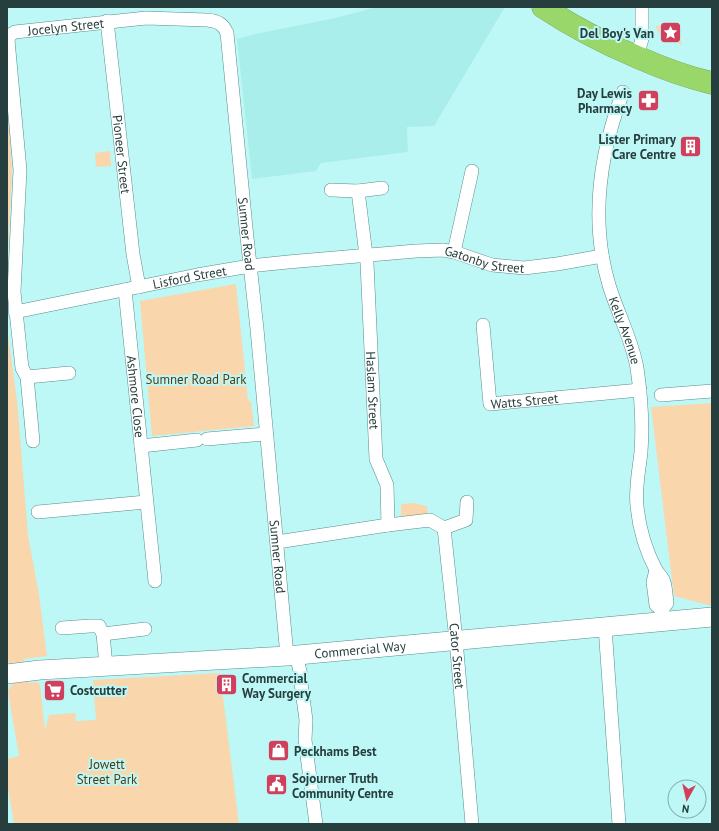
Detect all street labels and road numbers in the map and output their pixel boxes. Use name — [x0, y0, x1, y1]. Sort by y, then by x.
street label: Jocelyn Street — [26, 14, 105, 39]
street label: Pioneer Street — [109, 114, 135, 195]
street label: Sumner Road — [235, 197, 259, 272]
street label: Gatonby Street — [443, 242, 526, 277]
street label: Lisford Street — [151, 262, 228, 292]
street label: Kelly Avenue — [605, 294, 645, 366]
street label: Haslam Street — [363, 351, 383, 430]
street label: Ashmore Close — [123, 355, 149, 438]
street label: Watts Street — [490, 389, 560, 412]
street label: Sumner Road — [266, 519, 290, 594]
street label: Cator Street — [446, 622, 469, 690]
street label: Commercial Way — [314, 637, 406, 662]

